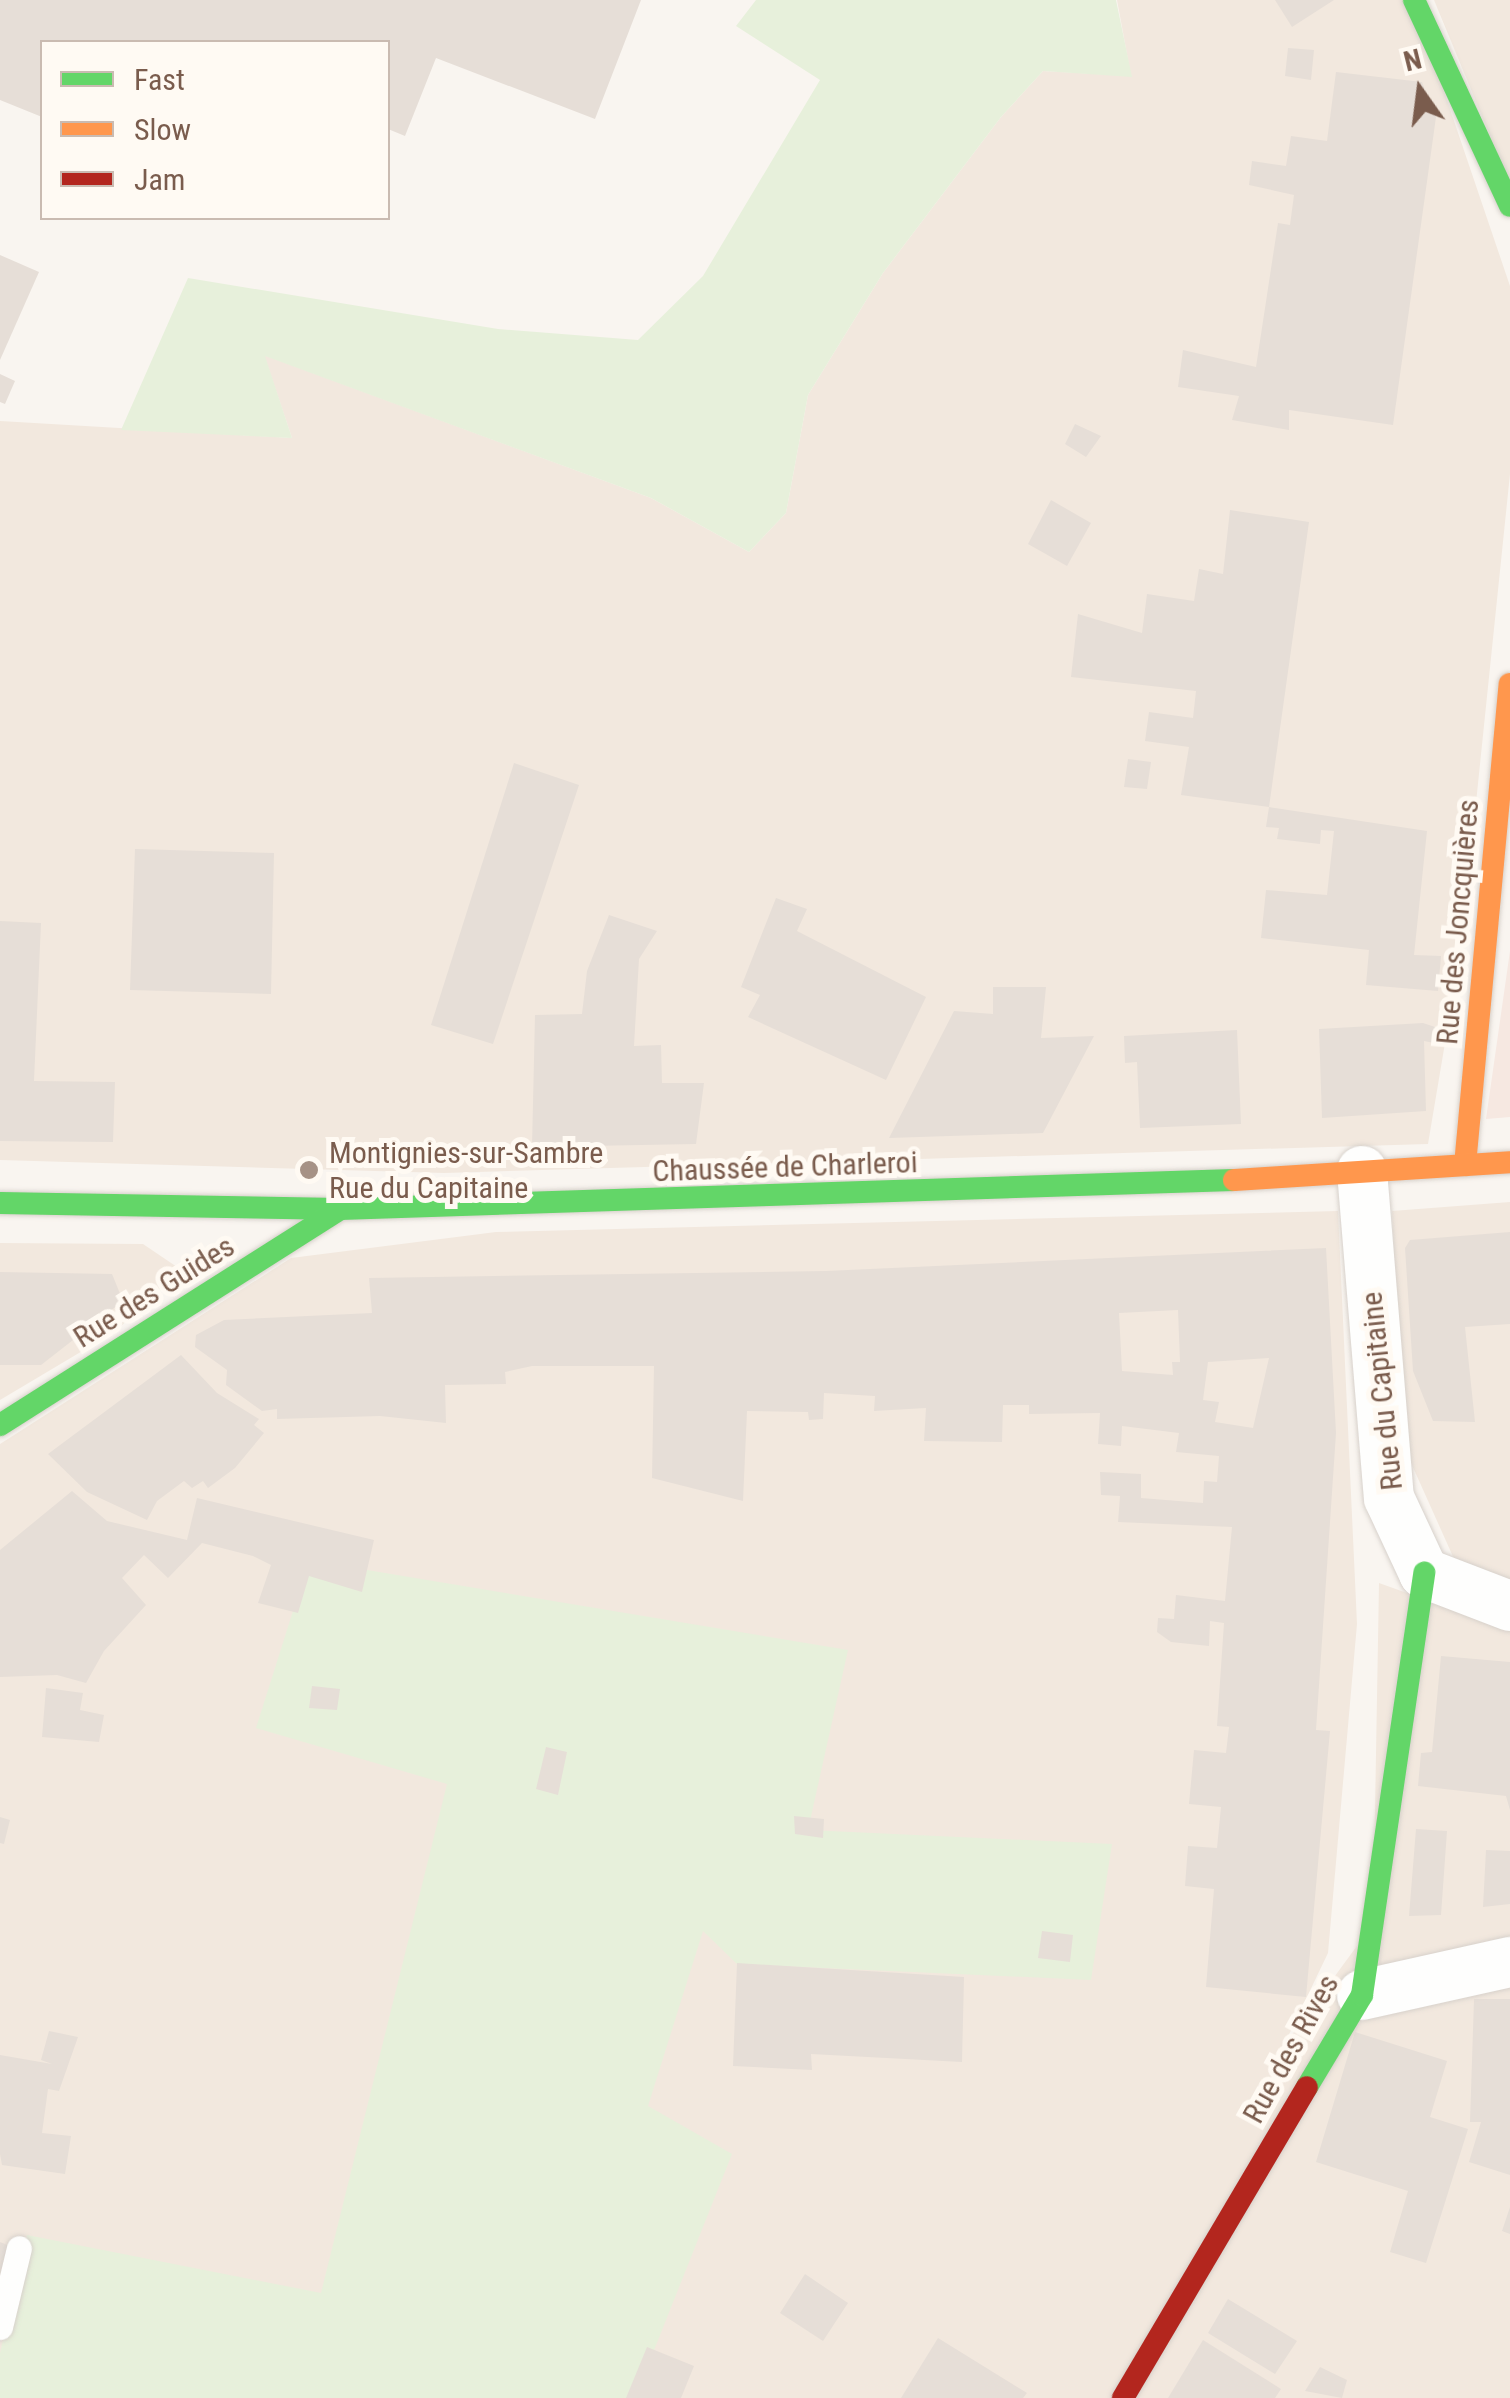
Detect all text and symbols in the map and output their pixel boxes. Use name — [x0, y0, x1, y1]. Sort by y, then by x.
legend — [40, 40, 390, 220]
north arrow — [1370, 40, 1470, 140]
text: N — [1400, 42, 1425, 78]
text: Fast — [134, 62, 185, 97]
text: Slow — [134, 112, 191, 147]
text: Jam — [134, 162, 185, 197]
street label: Rue des Joncquières — [1429, 798, 1487, 1046]
place label: Montignies-sur-Sambre Rue du Capitaine — [329, 1135, 603, 1206]
street label: Chaussée de Charleroi — [652, 1144, 918, 1190]
marker: Montignies-sur-Sambre Rue du Capitaine — [298, 1159, 320, 1181]
street label: Rue des Guides — [67, 1228, 241, 1356]
street label: Rue du Capitaine — [1354, 1290, 1410, 1492]
street label: Rue des Rives — [1235, 1969, 1347, 2129]

